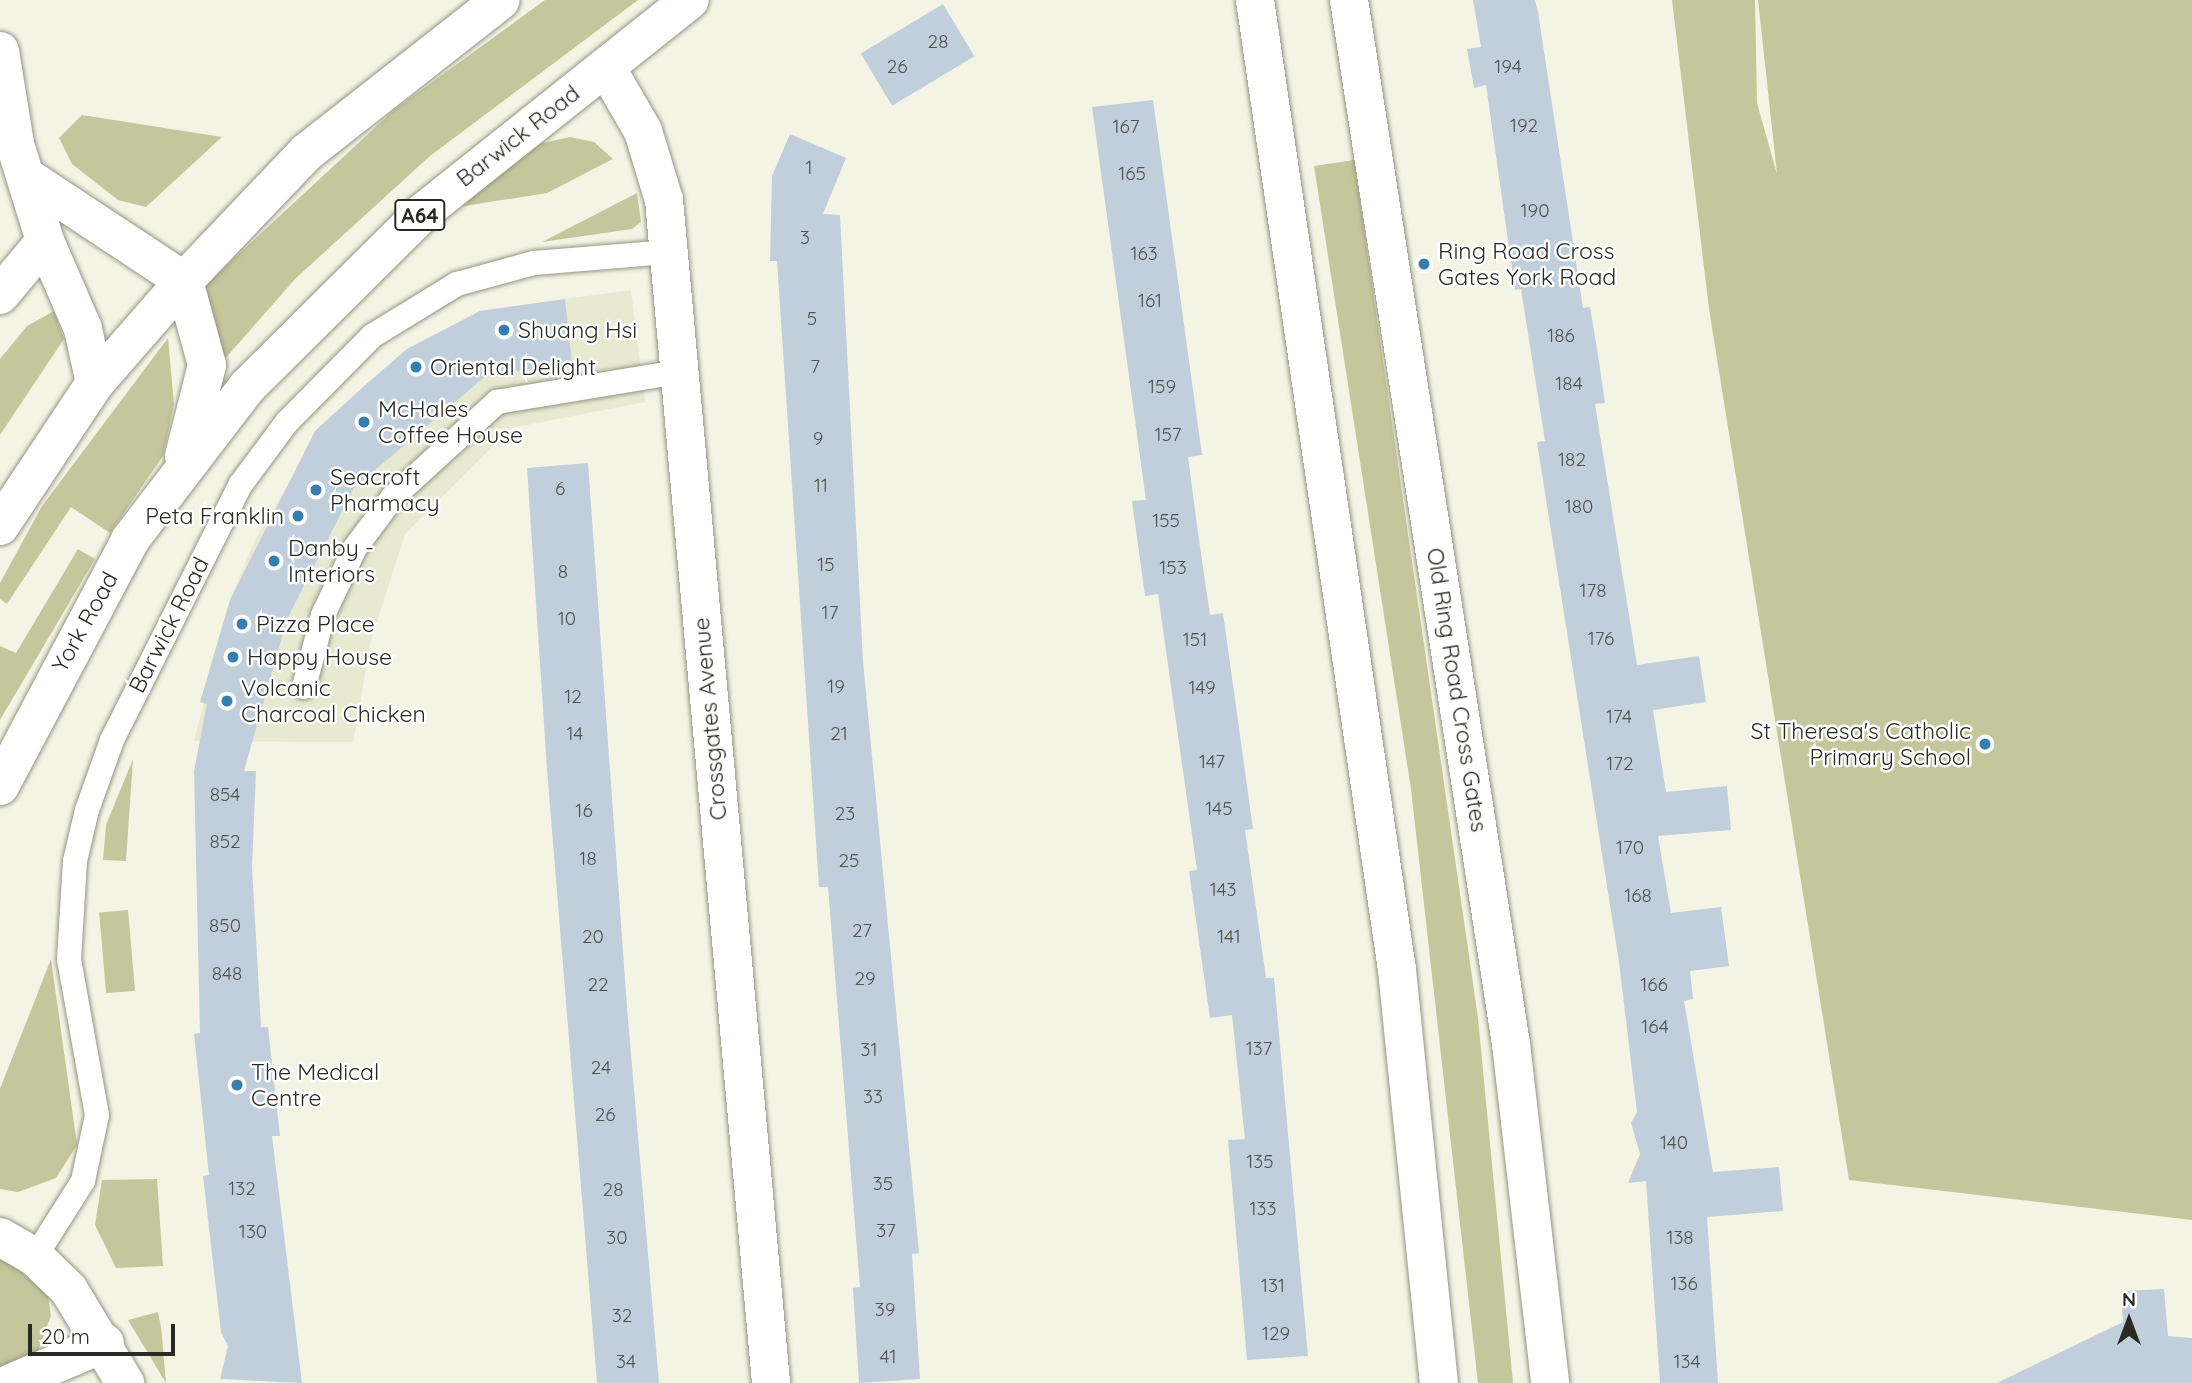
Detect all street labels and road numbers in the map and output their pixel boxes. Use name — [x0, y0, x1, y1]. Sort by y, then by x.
street label: Barwick Road — [451, 79, 585, 193]
road number: A64 — [394, 198, 446, 232]
street label: Old Ring Road Cross Gates — [1421, 546, 1493, 834]
street label: Barwick Road — [123, 552, 215, 698]
street label: York Road — [46, 567, 124, 677]
street label: Crossgates Avenue — [687, 616, 733, 822]

